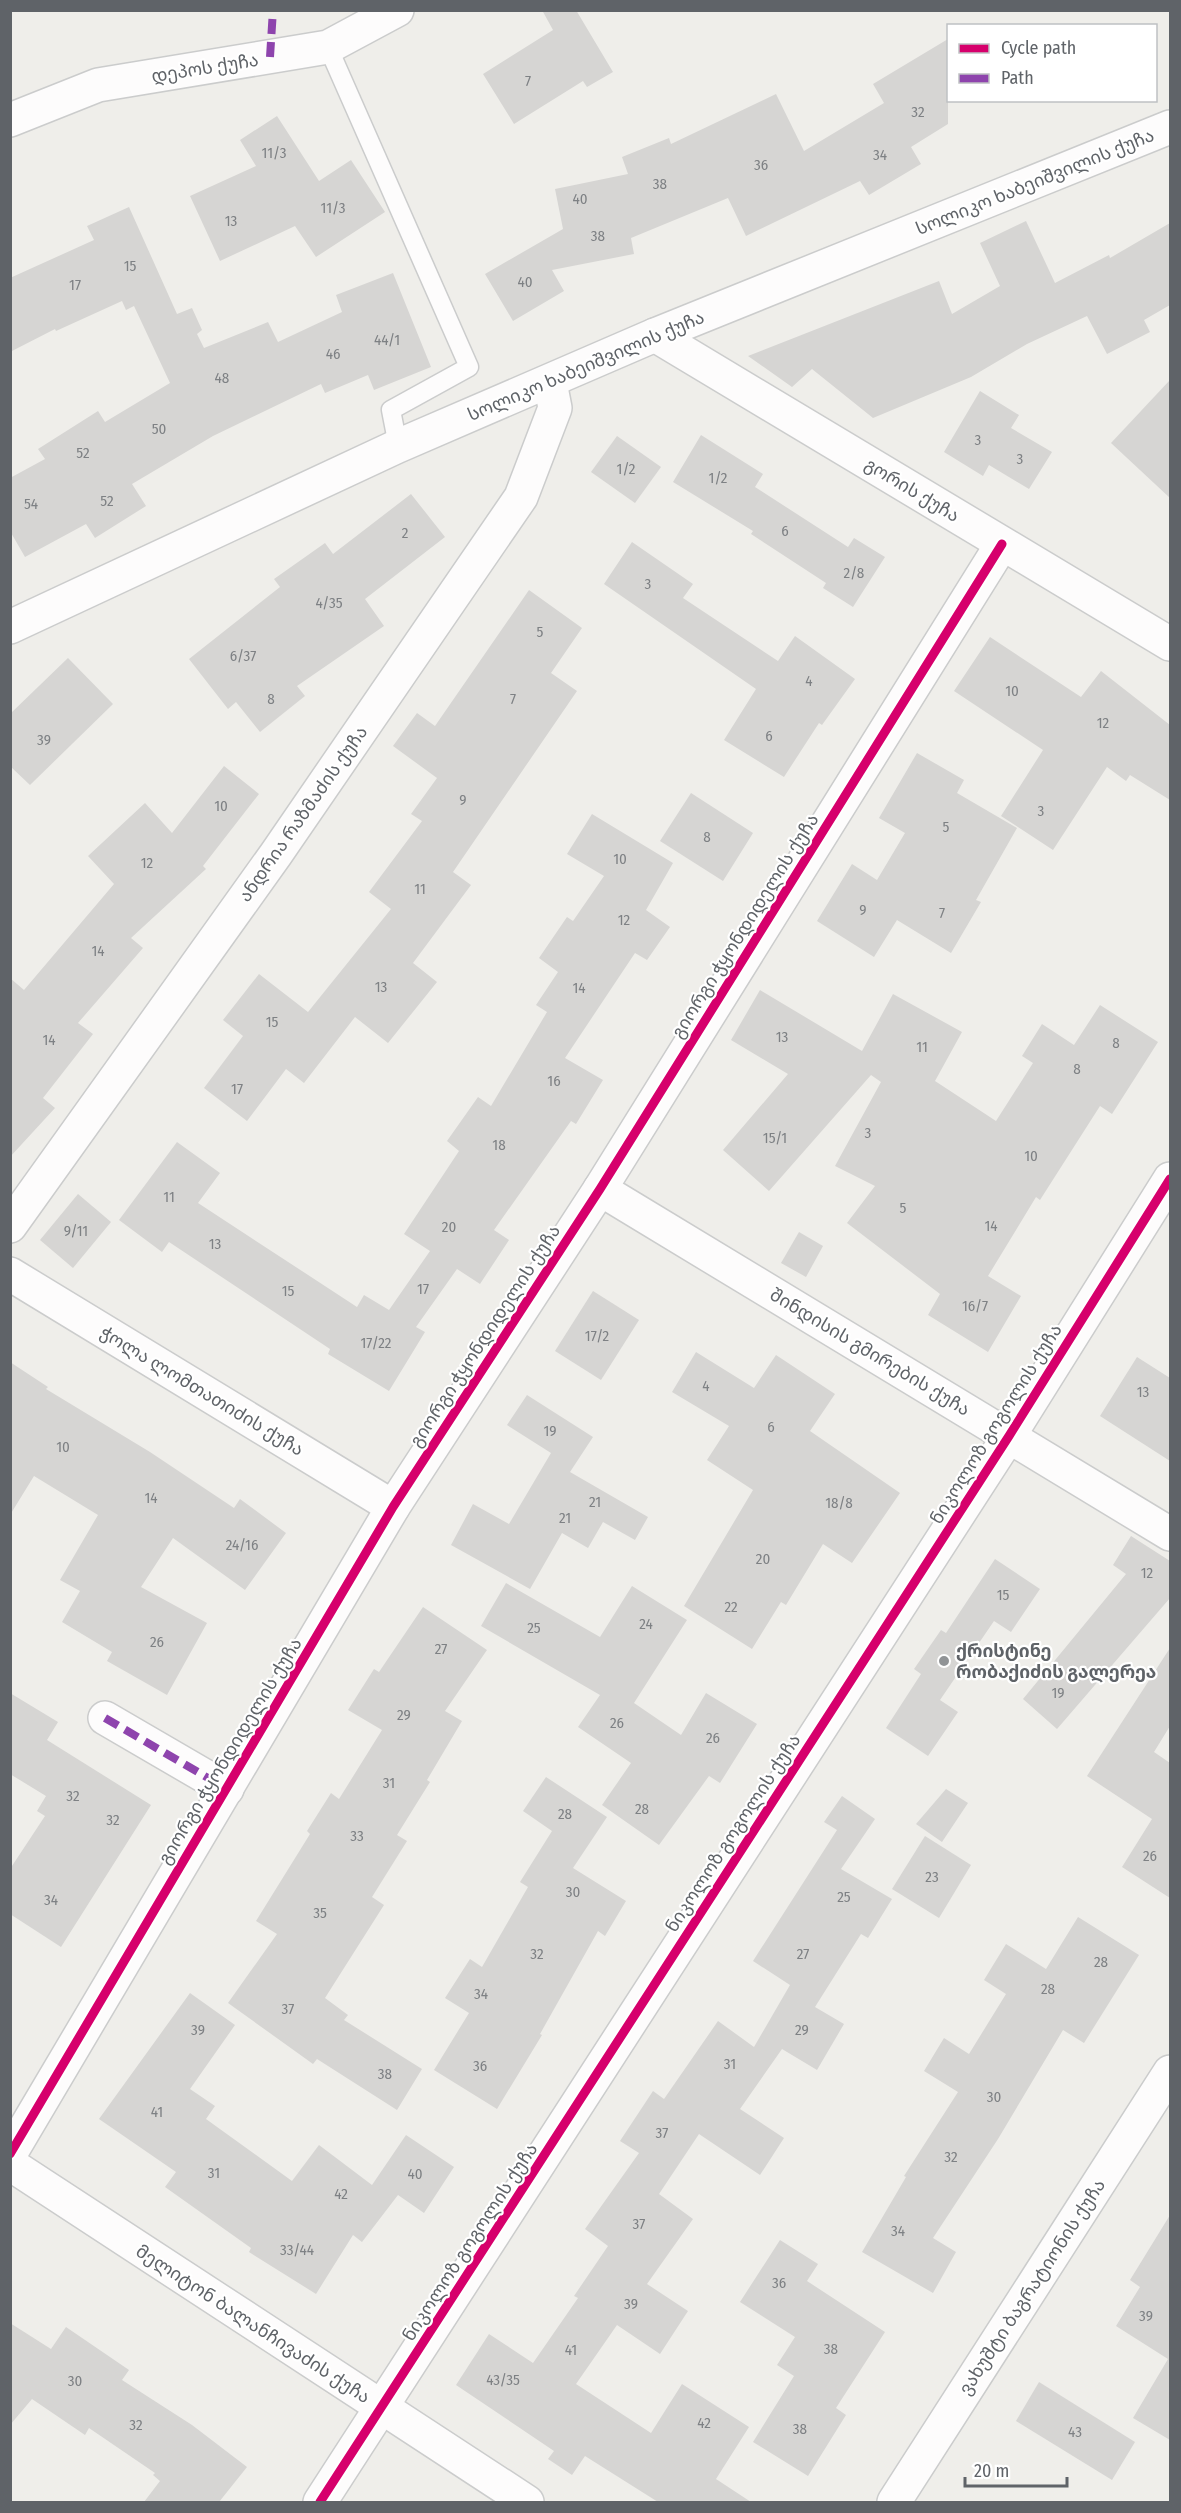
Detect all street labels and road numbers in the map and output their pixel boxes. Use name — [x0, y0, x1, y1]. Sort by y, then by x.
street label: დეპოს ქუჩა — [150, 49, 260, 87]
street label: სოლიკო ხაბეიშვილის ქუჩა — [913, 124, 1157, 240]
street label: სოლიკო ხაბეიშვილის ქუჩა — [464, 306, 708, 426]
street label: გორის ქუჩა — [861, 453, 963, 527]
street label: ანდრია რაზმაძის ქუჩა — [234, 722, 372, 906]
street label: გიორგი ჭყონდიდელის ქუჩა — [667, 810, 823, 1042]
street label: გიორგი ჭყონდიდელის ქუჩა — [405, 1221, 565, 1451]
street label: შინდისის გმირების ქუჩა — [766, 1283, 974, 1421]
street label: ნიკოლოზ გოგოლის ქუჩა — [925, 1320, 1067, 1528]
street label: ჭოლა ლომთათიძის ქუჩა — [96, 1321, 308, 1461]
street label: გიორგი ჭყონდიდელის ქუჩა — [153, 1634, 307, 1868]
street label: ნიკოლოზ გოგოლის ქუჩა — [661, 1730, 805, 1936]
street label: ნიკოლოზ გოგოლის ქუჩა — [398, 2139, 542, 2345]
street label: ვახუშტი ბაგრატიონის ქუჩა — [954, 2175, 1110, 2399]
street label: მელიტონ ბალანჩივაძის ქუჩა — [132, 2240, 374, 2408]

